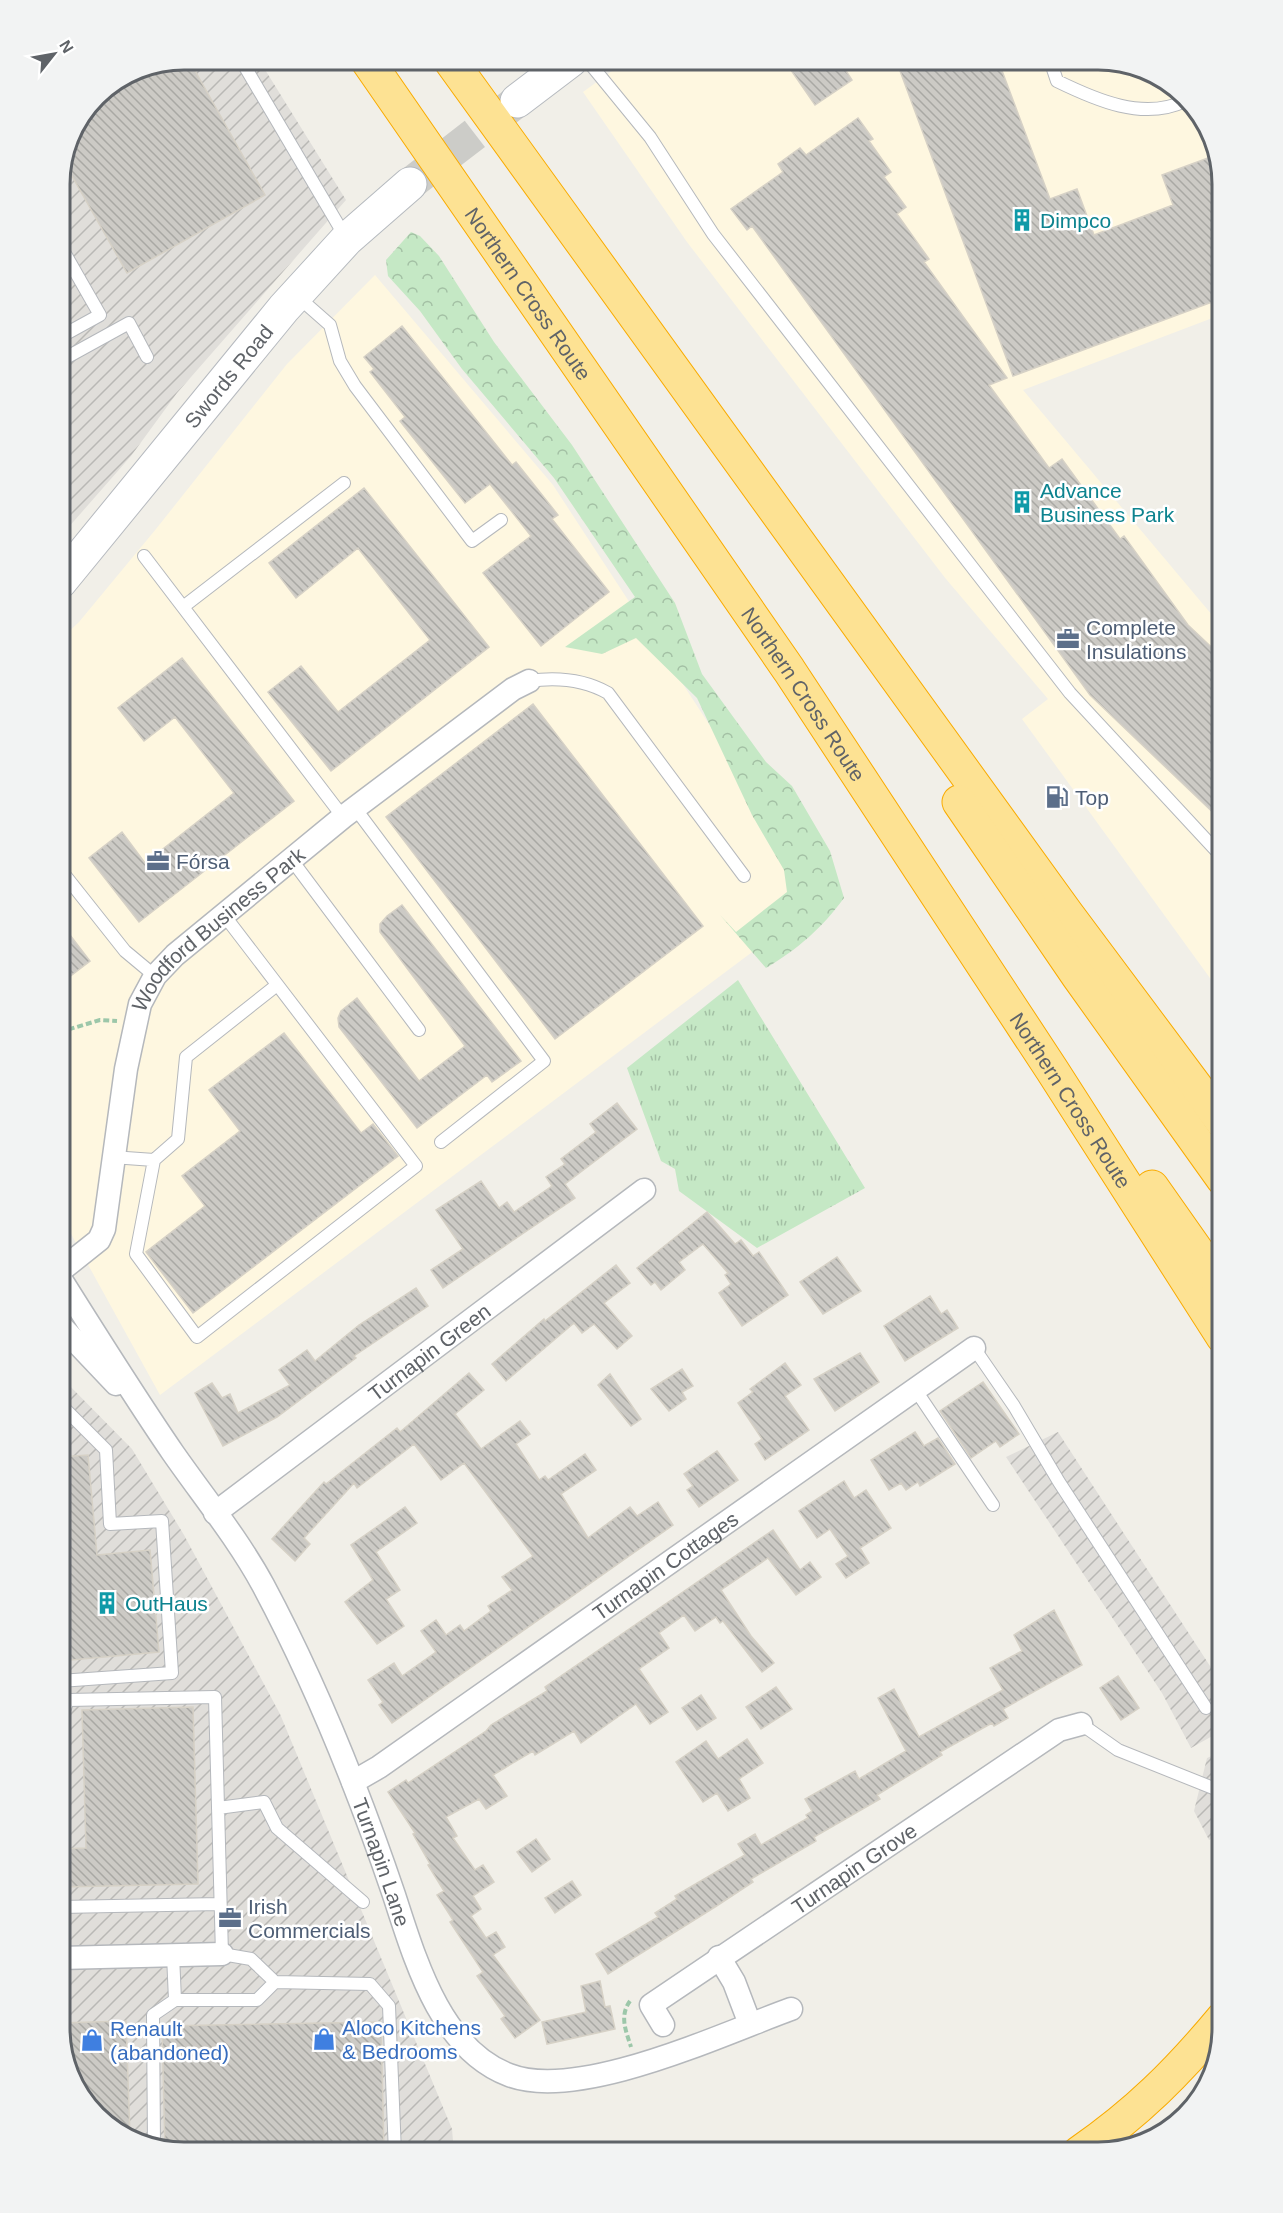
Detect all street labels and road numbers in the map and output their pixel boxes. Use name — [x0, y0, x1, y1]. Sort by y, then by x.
street label: Northern Cross Route — [461, 203, 596, 384]
street label: Swords Road — [180, 320, 277, 432]
street label: Northern Cross Route — [737, 603, 870, 785]
street label: Woodford Business Park — [127, 842, 309, 1015]
street label: Northern Cross Route — [1006, 1008, 1136, 1192]
street label: Turnapin Green — [364, 1299, 495, 1405]
street label: Turnapin Cottages — [588, 1507, 742, 1624]
street label: Turnapin Lane — [349, 1794, 415, 1929]
street label: Turnapin Grove — [787, 1818, 921, 1918]

